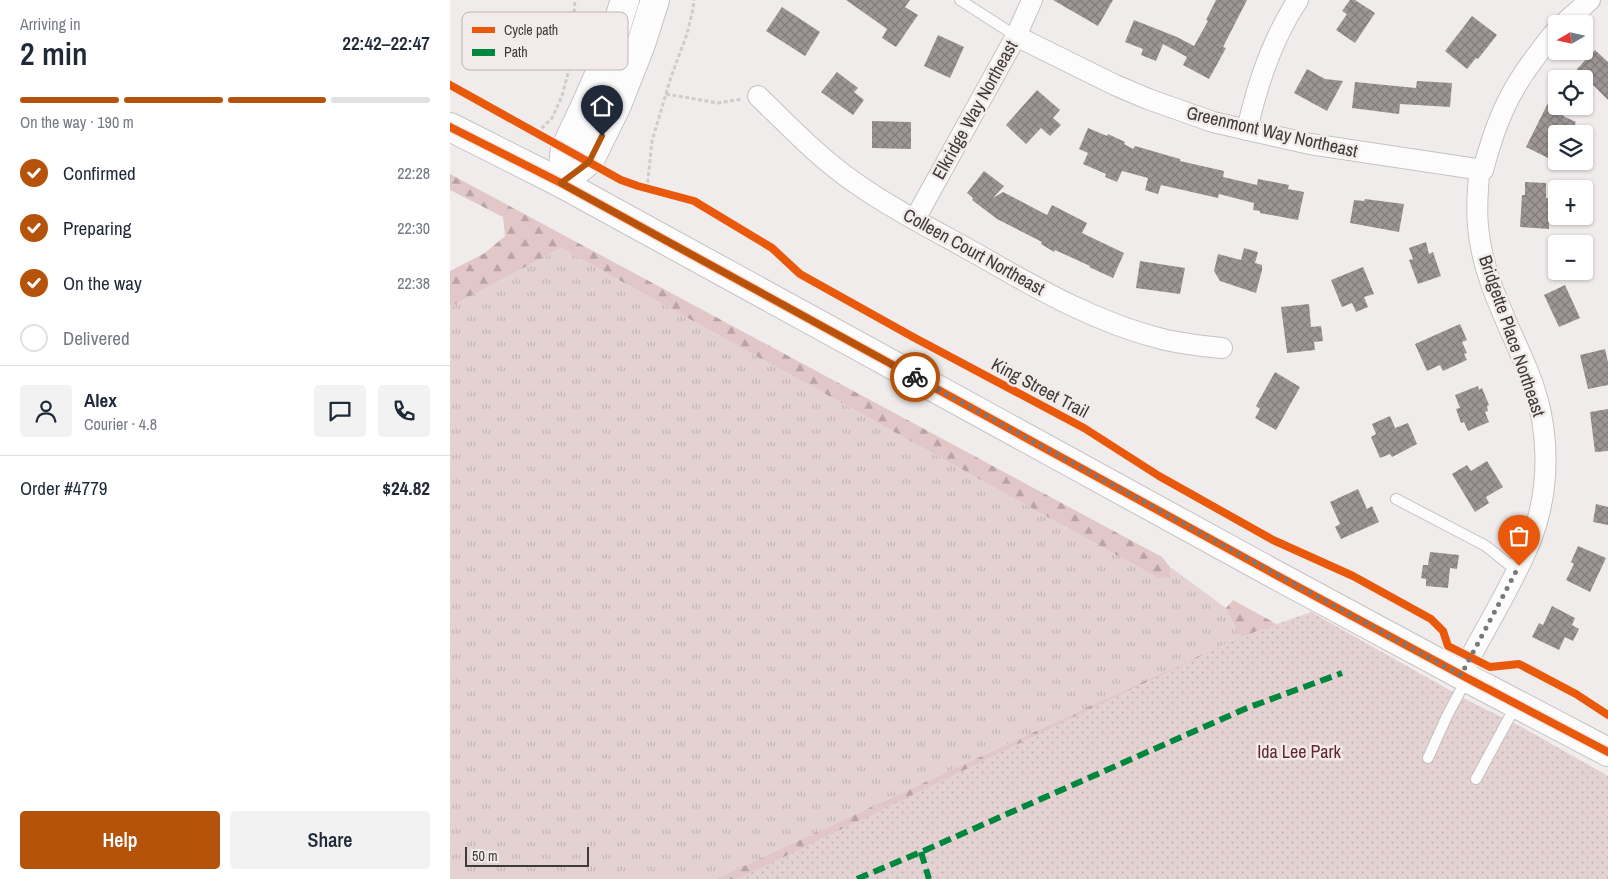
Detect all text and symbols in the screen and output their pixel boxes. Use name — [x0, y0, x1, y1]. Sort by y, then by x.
legend — [462, 12, 628, 70]
text: Arriving in — [20, 13, 81, 35]
north arrow — [1548, 15, 1592, 60]
map controls — [1548, 15, 1593, 280]
text: Cycle path — [504, 21, 558, 39]
text: 22:42–22:47 — [342, 30, 430, 56]
text: 2 min — [20, 32, 88, 75]
street label: Elkridge Way Northeast — [926, 36, 1023, 184]
text: Path — [504, 43, 528, 61]
button: locate — [1548, 70, 1593, 115]
pin — [581, 85, 623, 136]
icon: home — [588, 92, 616, 120]
street label: Greenmont Way Northeast — [1184, 100, 1360, 163]
text: On the way · 190 m — [20, 111, 134, 133]
button: layers — [1548, 125, 1593, 170]
icon: check — [20, 159, 48, 187]
text: Confirmed — [63, 160, 136, 186]
text: 22:28 — [397, 162, 430, 184]
button: + — [1548, 180, 1593, 225]
street label: Colleen Court Northeast — [899, 202, 1050, 301]
icon: check — [20, 214, 48, 242]
text: Preparing — [63, 215, 131, 241]
text: 22:30 — [397, 217, 430, 239]
button: − — [1548, 235, 1593, 280]
street label: Bridgette Place Northeast — [1473, 252, 1552, 420]
icon: check — [20, 269, 48, 297]
text: On the way — [63, 270, 142, 296]
text: 22:38 — [397, 272, 430, 294]
text: Delivered — [63, 325, 130, 351]
street label: King Street Trail — [987, 351, 1093, 424]
courier — [890, 352, 940, 402]
icon: bike — [901, 363, 929, 391]
button: person — [20, 385, 72, 437]
button: chat — [314, 385, 366, 437]
button: phone — [378, 385, 430, 437]
text: Alex — [84, 387, 117, 413]
text: Courier · 4.8 — [84, 413, 157, 435]
text: Order #4779 — [20, 475, 107, 501]
text: $24.82 — [382, 475, 430, 501]
pin — [1498, 515, 1540, 566]
icon: bag — [1505, 522, 1533, 550]
park label: Ida Lee Park — [1257, 739, 1341, 764]
button: Help — [20, 811, 220, 869]
button: Share — [230, 811, 430, 869]
scale bar — [465, 844, 589, 867]
text: 50 m — [472, 847, 498, 865]

